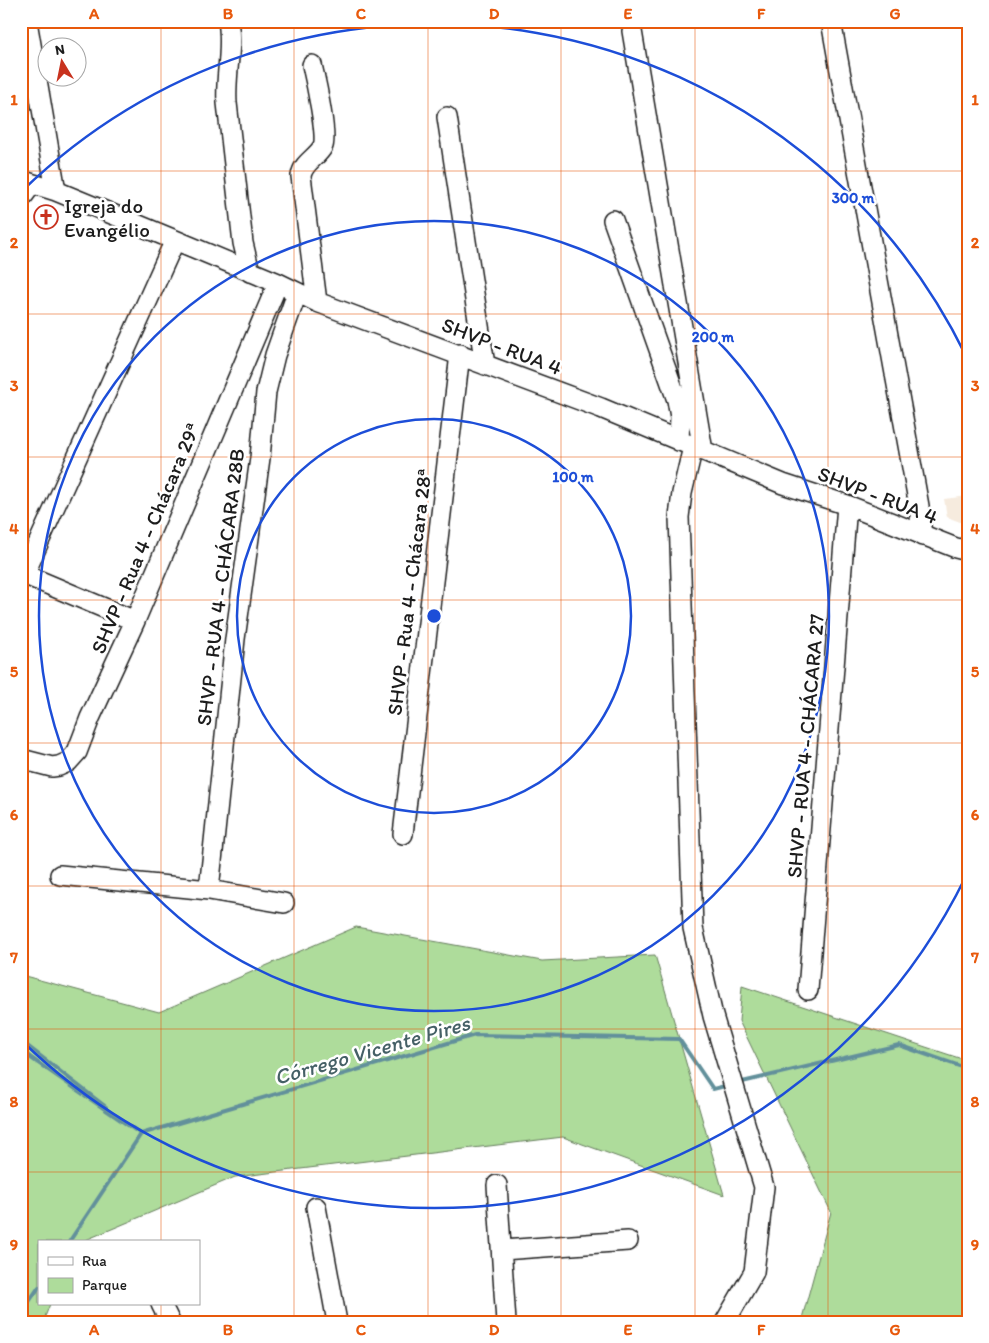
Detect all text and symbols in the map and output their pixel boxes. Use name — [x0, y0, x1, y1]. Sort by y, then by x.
text: A — [88, 4, 100, 23]
text: B — [223, 4, 234, 23]
text: C — [356, 4, 367, 23]
text: D — [489, 4, 500, 23]
text: E — [624, 4, 633, 23]
text: F — [757, 4, 766, 23]
text: G — [889, 4, 901, 23]
north arrow — [38, 38, 88, 88]
text: N — [54, 40, 66, 59]
text: 1 — [10, 90, 18, 109]
text: 1 — [971, 90, 979, 109]
text: 300 m — [832, 189, 875, 207]
place label: Igreja do Evangélio — [64, 193, 150, 242]
church icon: Igreja do Evangélio — [33, 204, 59, 230]
text: 2 — [10, 233, 19, 252]
text: 2 — [971, 233, 980, 252]
street label: SHVP - RUA 4 — [439, 312, 566, 380]
text: 200 m — [692, 328, 735, 346]
text: 3 — [10, 376, 19, 395]
text: 3 — [971, 376, 980, 395]
street label: SHVP - Rua 4 - Chácara 29ª — [85, 419, 205, 657]
street label: SHVP - RUA 4 - CHÁCARA 28B — [191, 447, 249, 727]
street label: SHVP - RUA 4 — [815, 461, 942, 529]
street label: SHVP - Rua 4 - Chácara 28ª — [381, 467, 437, 717]
text: 100 m — [552, 468, 594, 486]
text: 4 — [9, 519, 19, 538]
text: 4 — [970, 519, 980, 538]
centre of rings — [425, 607, 443, 625]
street label: SHVP - RUA 4 - CHÁCARA 27 — [781, 613, 829, 879]
text: 5 — [10, 662, 19, 681]
text: 5 — [971, 662, 980, 681]
text: 6 — [10, 805, 19, 824]
text: 6 — [971, 805, 980, 824]
text: 7 — [9, 948, 18, 967]
text: 7 — [970, 948, 979, 967]
water label: Córrego Vicente Pires — [271, 1009, 474, 1091]
text: 8 — [10, 1092, 19, 1111]
text: 8 — [971, 1092, 980, 1111]
text: 9 — [10, 1235, 18, 1254]
text: 9 — [971, 1235, 979, 1254]
legend — [38, 1240, 200, 1306]
text: Rua — [82, 1252, 107, 1270]
text: Parque — [82, 1276, 127, 1294]
text: A — [88, 1320, 100, 1339]
text: B — [223, 1320, 234, 1339]
text: C — [356, 1320, 367, 1339]
text: D — [489, 1320, 500, 1339]
text: E — [624, 1320, 633, 1339]
text: F — [757, 1320, 766, 1339]
text: G — [889, 1320, 901, 1339]

